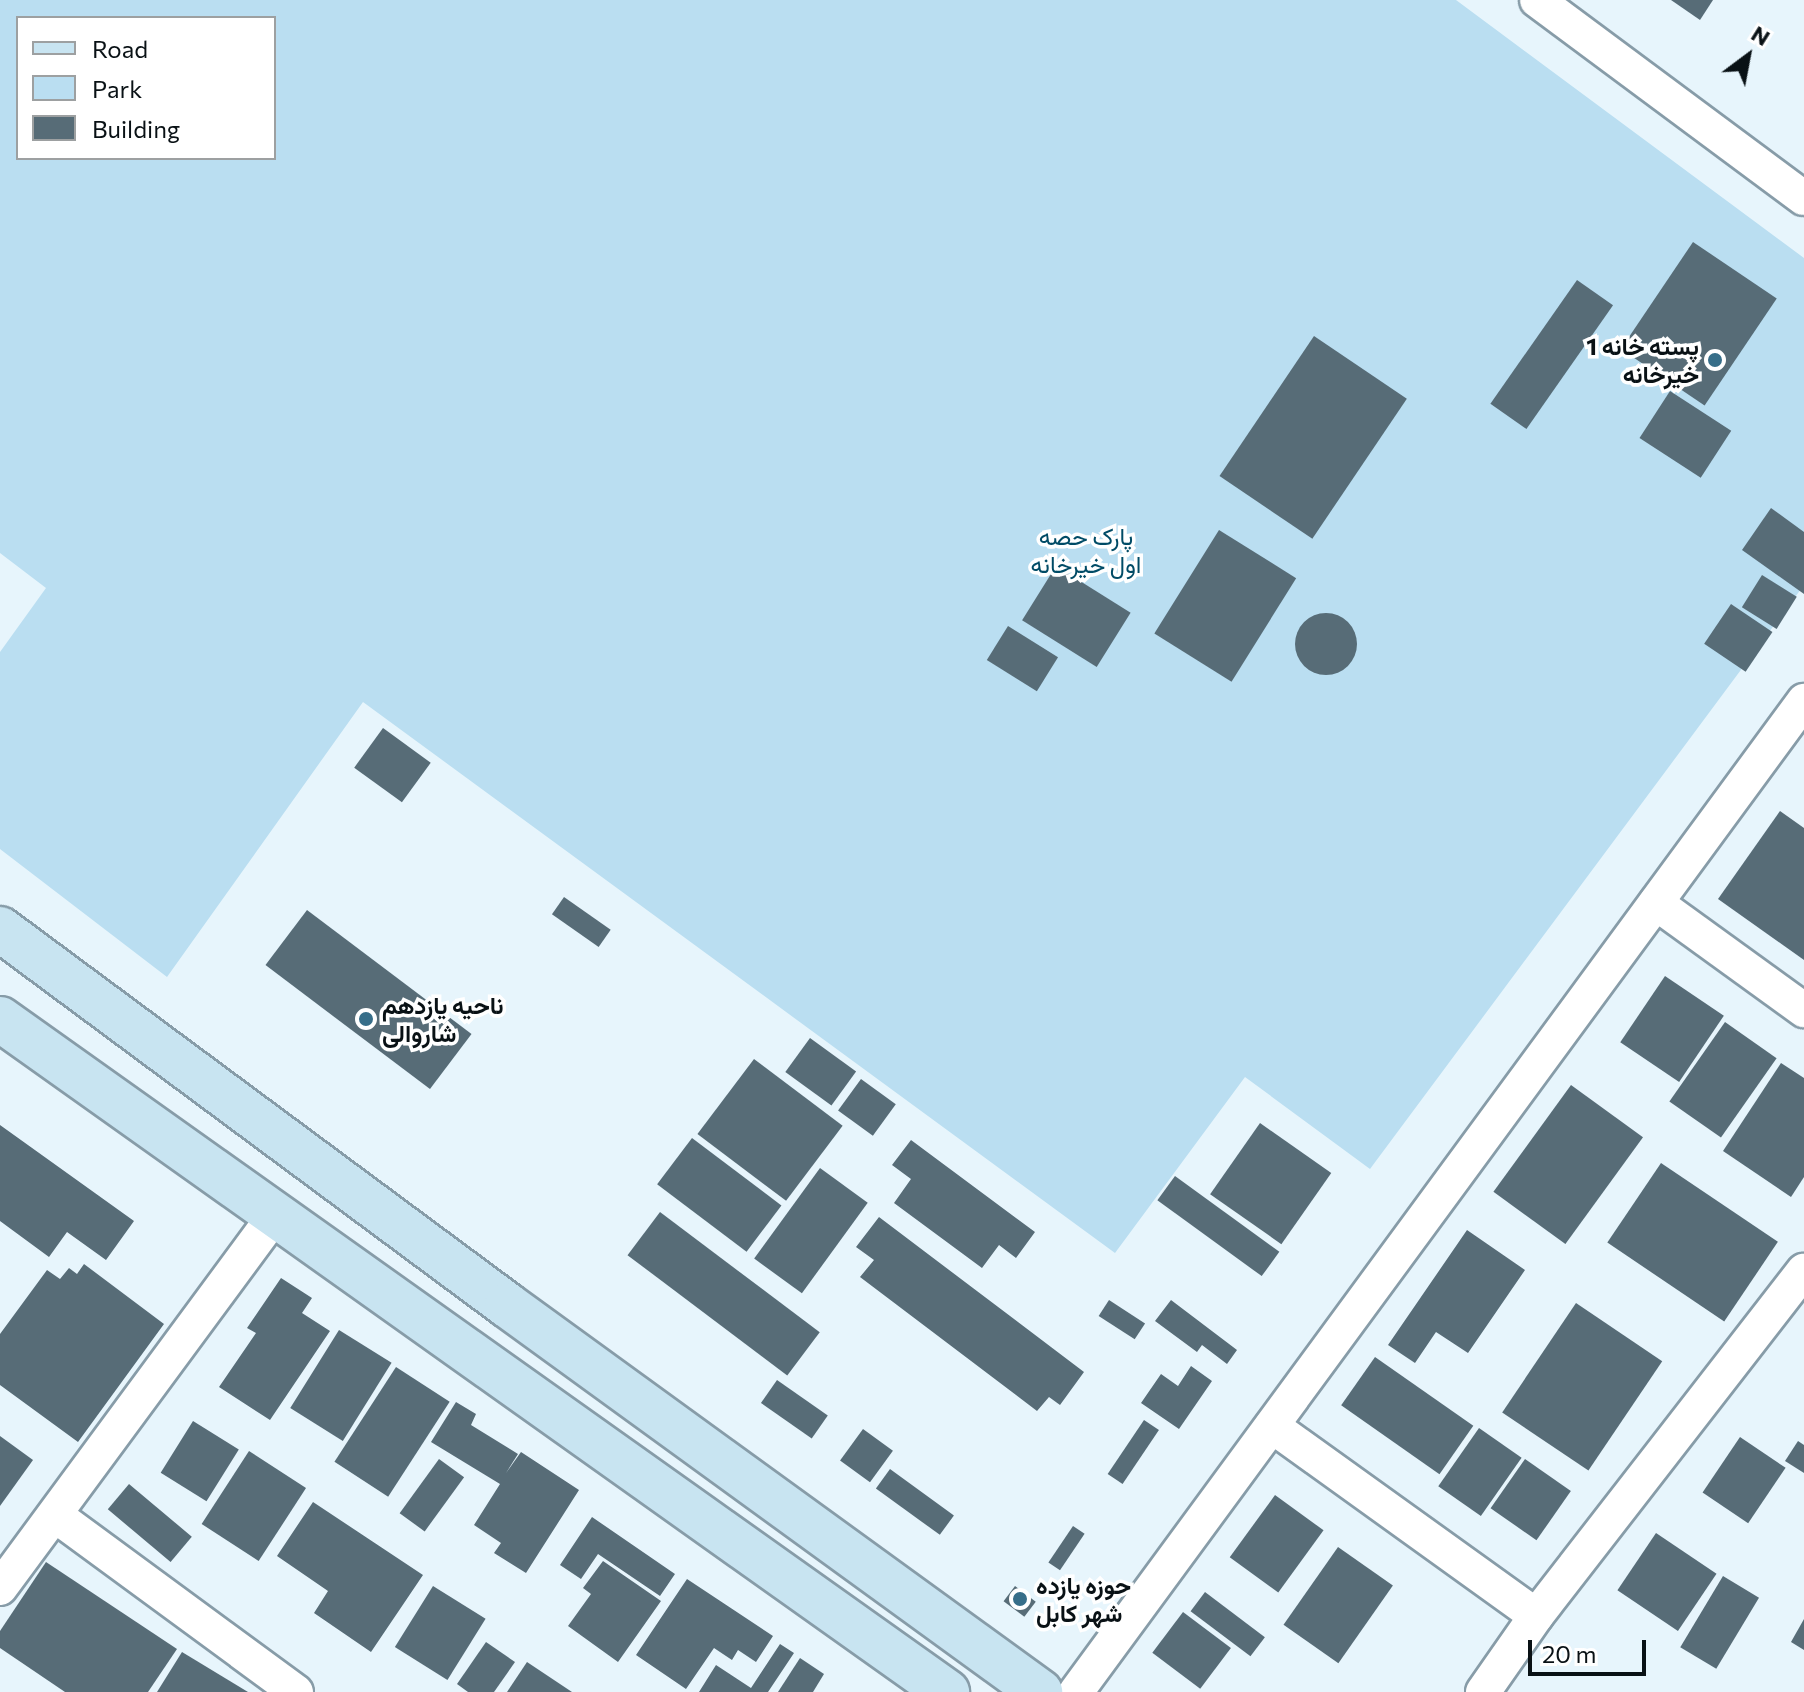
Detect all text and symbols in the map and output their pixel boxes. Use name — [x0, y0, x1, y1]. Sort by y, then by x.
legend — [16, 16, 276, 160]
north arrow — [1708, 16, 1788, 96]
text: N — [1747, 19, 1775, 51]
text: Road — [92, 34, 148, 63]
text: Park — [92, 74, 142, 103]
text: Building — [92, 114, 180, 143]
place label: 1 پسته خانه خیرخانه — [1586, 332, 1699, 388]
marker: 1 پسته خانه خیرخانه — [1706, 351, 1724, 369]
park label: پارک حصه اول خیرخانه — [1031, 522, 1141, 578]
place label: ناحیه یازدهم شاروالی — [382, 991, 504, 1047]
marker: ناحیه یازدهم شاروالی — [357, 1010, 375, 1028]
place label: حوزه یازده شهر کابل — [1036, 1571, 1131, 1627]
marker: حوزه یازده شهر کابل — [1011, 1590, 1029, 1608]
scale bar — [1532, 1624, 1650, 1674]
text: 20 m — [1542, 1639, 1596, 1668]

